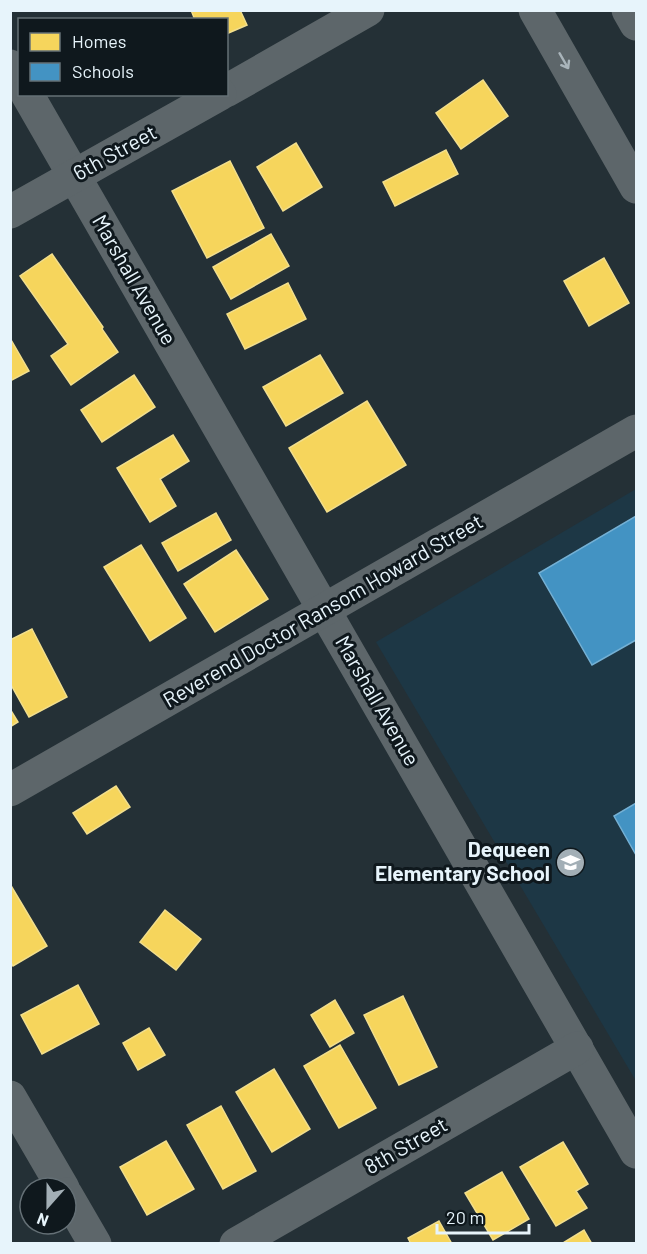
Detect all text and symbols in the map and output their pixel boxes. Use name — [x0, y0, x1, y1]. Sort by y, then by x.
legend — [18, 18, 228, 96]
text: Homes — [72, 30, 126, 52]
one-way arrow — [559, 52, 571, 69]
text: Schools — [72, 60, 134, 82]
street label: 6th Street — [68, 119, 160, 185]
street label: Marshall Avenue — [88, 210, 183, 349]
street label: Reverend Doctor Ransom Howard Street — [158, 508, 487, 712]
street label: Marshall Avenue — [331, 631, 426, 770]
place label: Dequeen Elementary School — [375, 836, 550, 885]
school or university icon: Dequeen Elementary School — [555, 846, 587, 878]
street label: 8th Street — [359, 1111, 451, 1178]
north arrow — [18, 1176, 78, 1236]
scale bar — [437, 1197, 528, 1235]
text: 20 m — [446, 1206, 484, 1228]
text: N — [34, 1210, 51, 1231]

